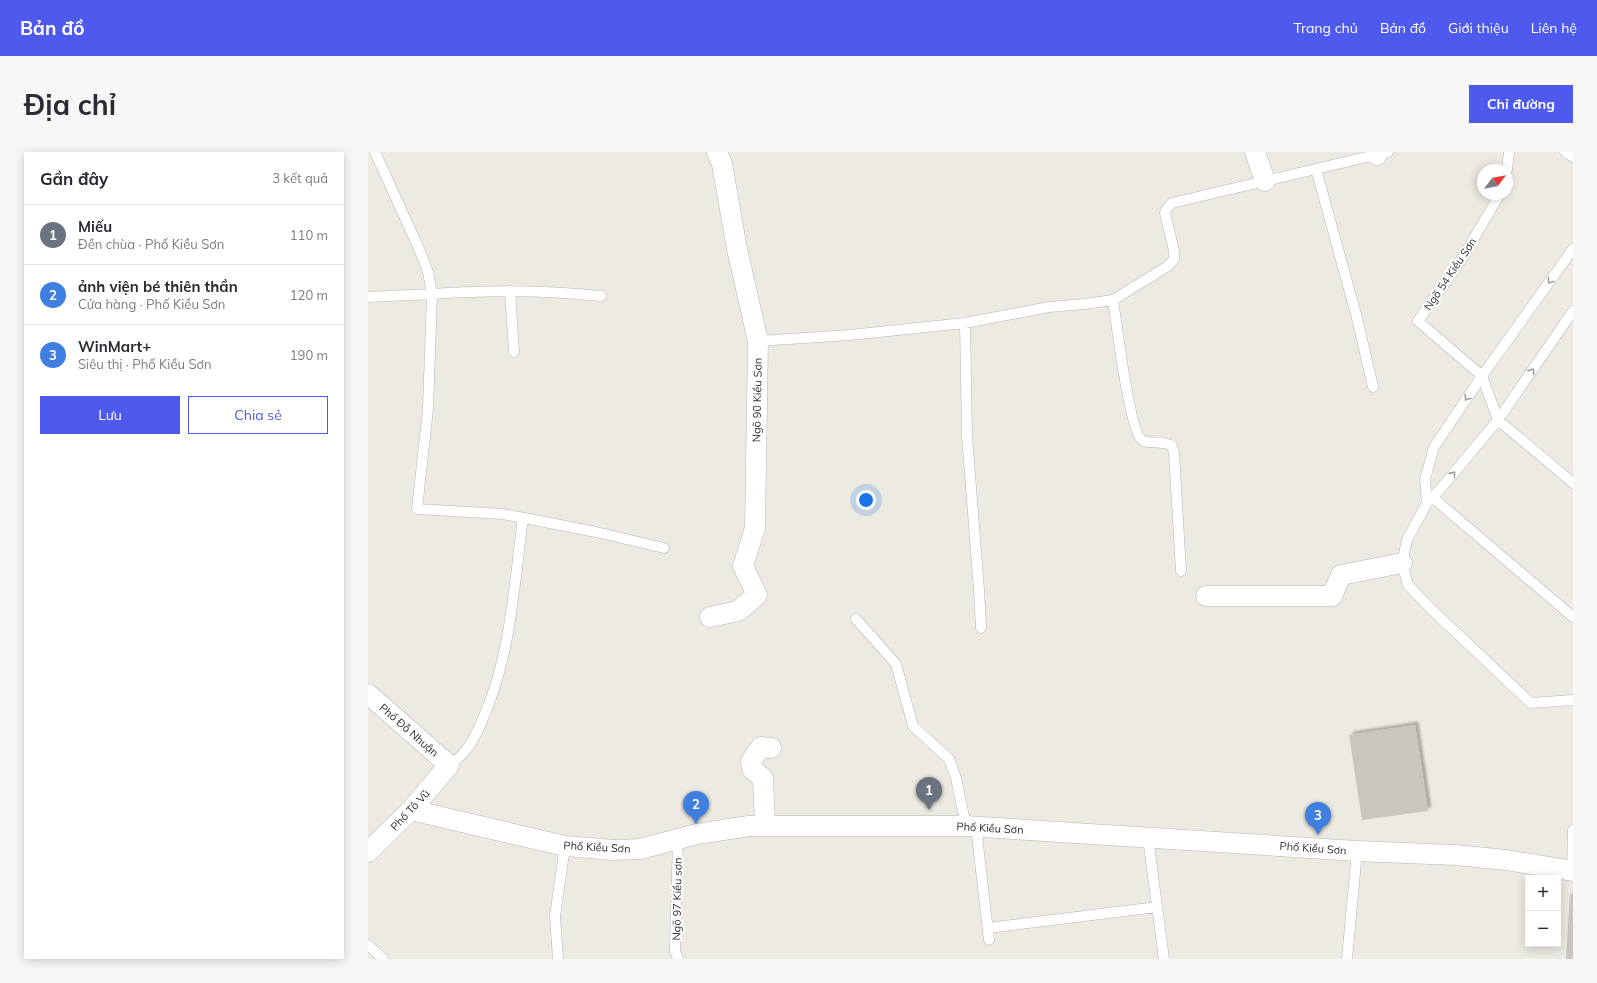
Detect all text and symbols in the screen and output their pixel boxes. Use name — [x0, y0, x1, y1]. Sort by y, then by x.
text: Bản đồ — [20, 16, 85, 40]
text: Trang chủ — [1294, 19, 1358, 37]
text: Bản đồ — [1380, 19, 1426, 37]
text: Giới thiệu — [1448, 19, 1509, 37]
text: Liên hệ — [1531, 19, 1577, 37]
button: Chỉ đường — [1469, 85, 1573, 123]
text: Địa chỉ — [24, 87, 116, 122]
north arrow — [1477, 164, 1513, 200]
text: Gần đây — [40, 168, 108, 189]
text: 3 kết quả — [272, 170, 328, 186]
text: Miếu — [78, 217, 112, 236]
text: 1 — [49, 227, 57, 243]
text: 110 m — [290, 227, 328, 243]
street label: Ngõ 54 Kiều Sơn — [1421, 235, 1479, 313]
text: Đền chùa · Phố Kiều Sơn — [78, 236, 224, 252]
text: ảnh viện bé thiên thần — [78, 277, 238, 296]
one-way arrow — [1547, 277, 1555, 284]
text: 2 — [49, 287, 57, 303]
text: 120 m — [290, 287, 328, 303]
text: Cửa hàng · Phố Kiều Sơn — [78, 296, 225, 312]
text: WinMart+ — [78, 337, 151, 356]
text: 3 — [49, 347, 57, 363]
text: 190 m — [290, 347, 328, 363]
text: Siêu thị · Phố Kiều Sơn — [78, 356, 212, 372]
street label: Ngõ 90 Kiều Sơn — [749, 358, 765, 442]
one-way arrow — [1527, 368, 1535, 375]
one-way arrow — [1465, 394, 1472, 401]
button: Lưu — [40, 396, 180, 434]
button: Chia sẻ — [188, 396, 328, 434]
one-way arrow — [1448, 472, 1455, 479]
your location — [856, 490, 876, 510]
street label: Phố Đỗ Nhuận — [376, 700, 442, 760]
pin: 1 — [916, 777, 942, 810]
street label: Phố Tô Vũ — [387, 787, 433, 833]
pin: 2 — [683, 791, 709, 824]
pin: 3 — [1305, 802, 1331, 835]
street label: Phố Kiều Sơn — [956, 819, 1024, 837]
street label: Phố Kiều Sơn — [563, 838, 631, 856]
street label: Phố Kiều Sơn — [1279, 839, 1347, 857]
street label: Ngõ 97 Kiều sơn — [669, 857, 685, 941]
map controls — [1525, 875, 1561, 947]
button: + — [1525, 875, 1561, 911]
button: − — [1525, 911, 1561, 947]

